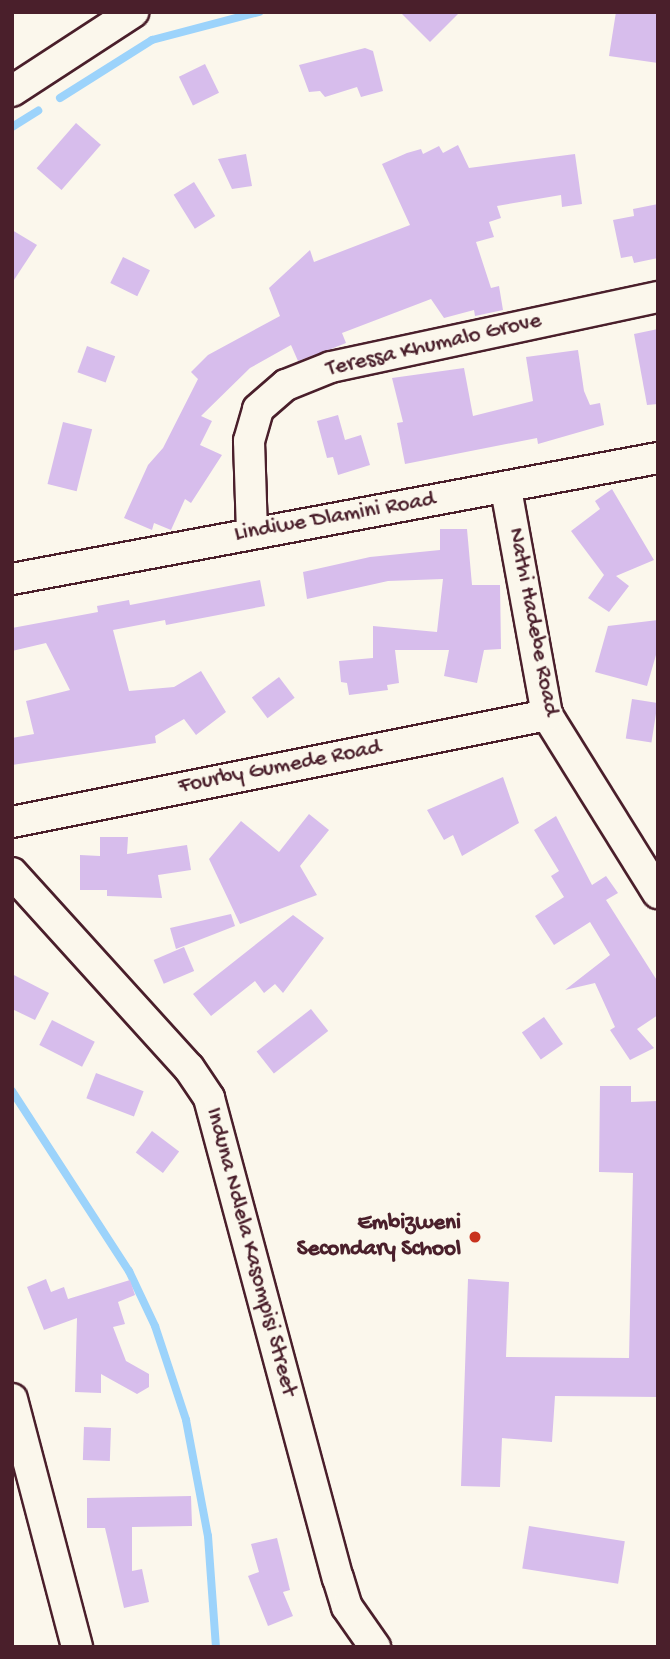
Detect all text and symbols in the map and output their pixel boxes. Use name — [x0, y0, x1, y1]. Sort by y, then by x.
street label: Teressa Khumalo Grove — [324, 308, 544, 384]
street label: Lindiwe Dlamini Road — [232, 487, 438, 549]
street label: Nathi Hadebe Road — [500, 526, 564, 718]
street label: Fourby Gumede Road — [176, 735, 384, 801]
street label: Induna Ndlela Kasompisi Street — [198, 1105, 302, 1399]
place label: Embizweni Secondary School — [297, 1210, 461, 1264]
marker: Embizweni Secondary School — [467, 1229, 483, 1245]

